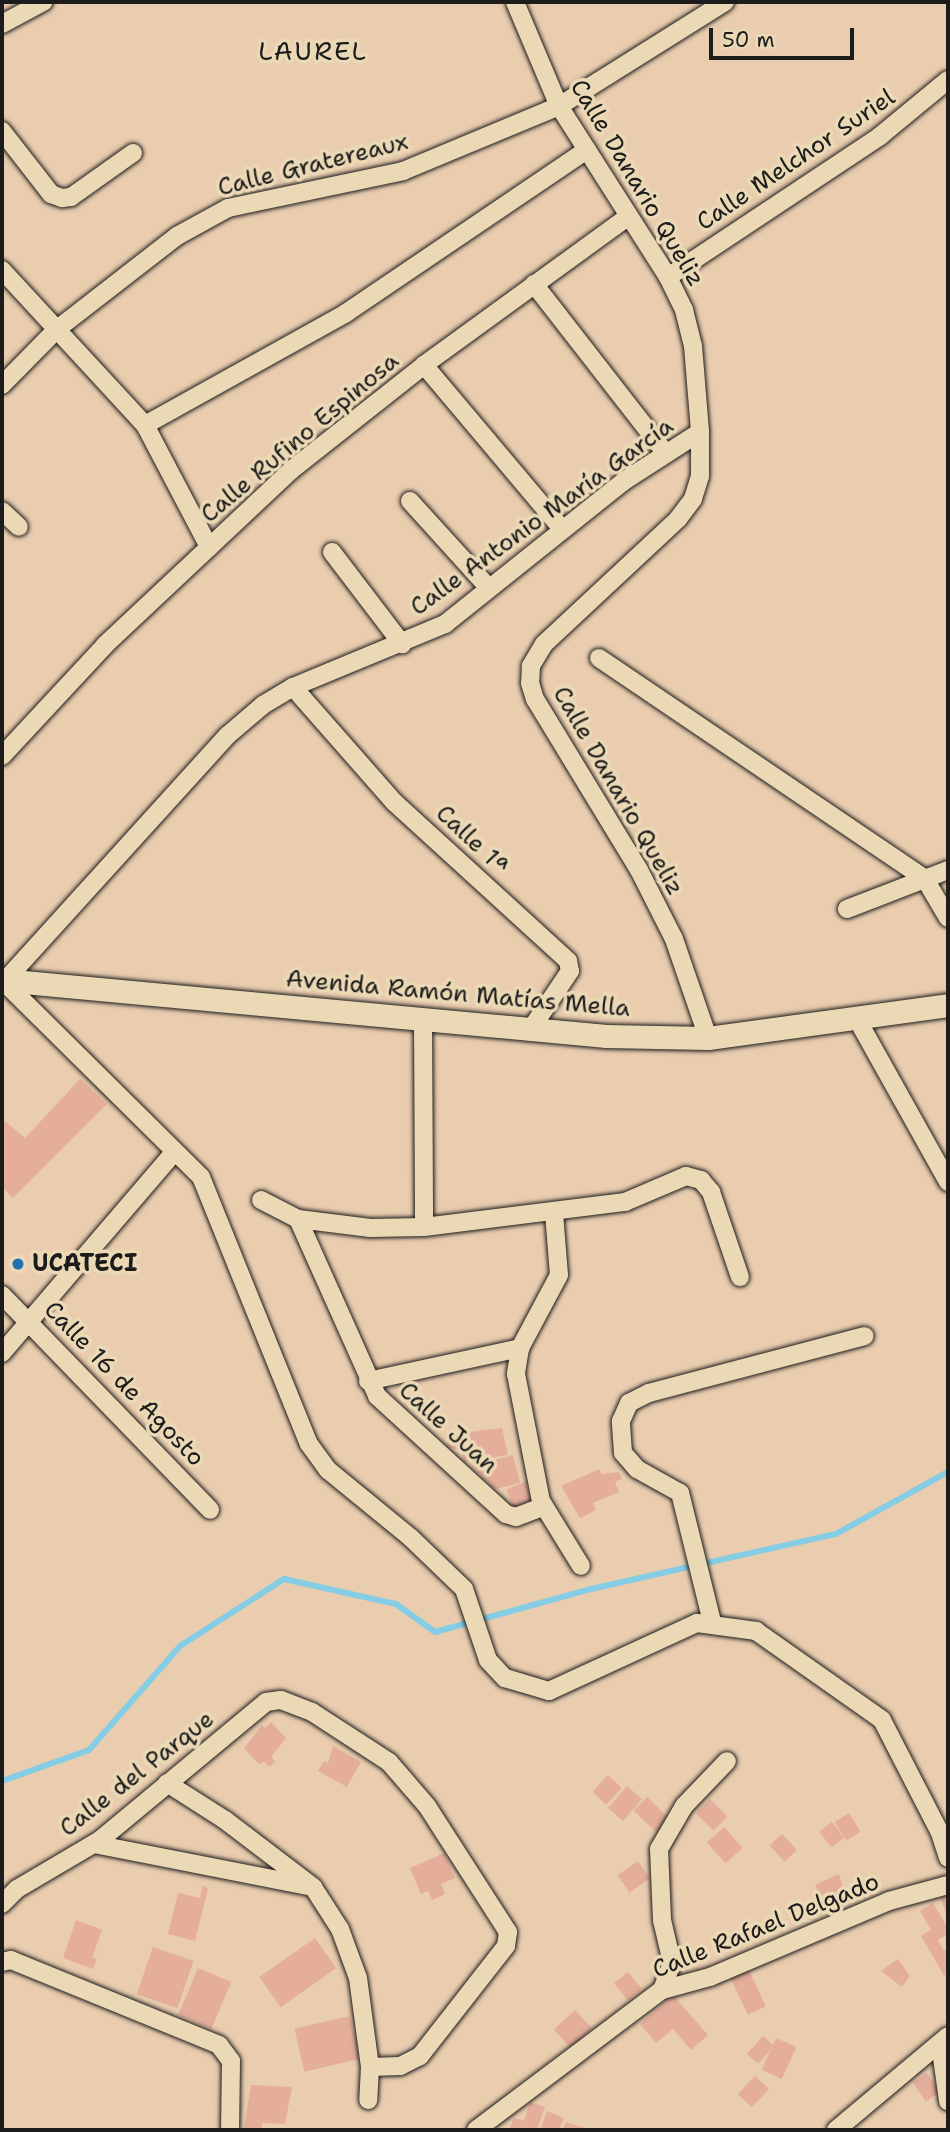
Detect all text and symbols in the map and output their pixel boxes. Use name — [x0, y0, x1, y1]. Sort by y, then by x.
scale bar — [712, 14, 857, 58]
text: 50 m — [722, 26, 775, 54]
district label: LAUREL — [259, 35, 367, 67]
street label: Calle Danario Queliz — [564, 74, 710, 292]
street label: Calle Melchor Suriel — [691, 83, 901, 237]
street label: Calle Gratereaux — [215, 127, 411, 203]
street label: Calle Rufino Espinosa — [195, 347, 405, 529]
street label: Calle Antonio María García — [405, 412, 679, 622]
street label: Calle Danario Queliz — [546, 681, 690, 901]
street label: Calle 1ª — [430, 799, 514, 881]
street label: Avenida Ramón Matías Mella — [285, 965, 631, 1023]
place label: UCATECI — [32, 1250, 137, 1278]
marker: UCATECI — [10, 1256, 26, 1272]
street label: Calle 16 de Agosto — [38, 1296, 210, 1472]
street label: Calle Juan — [393, 1376, 503, 1480]
street label: Calle del Parque — [54, 1705, 220, 1843]
street label: Calle Rafael Delgado — [649, 1867, 883, 1985]

